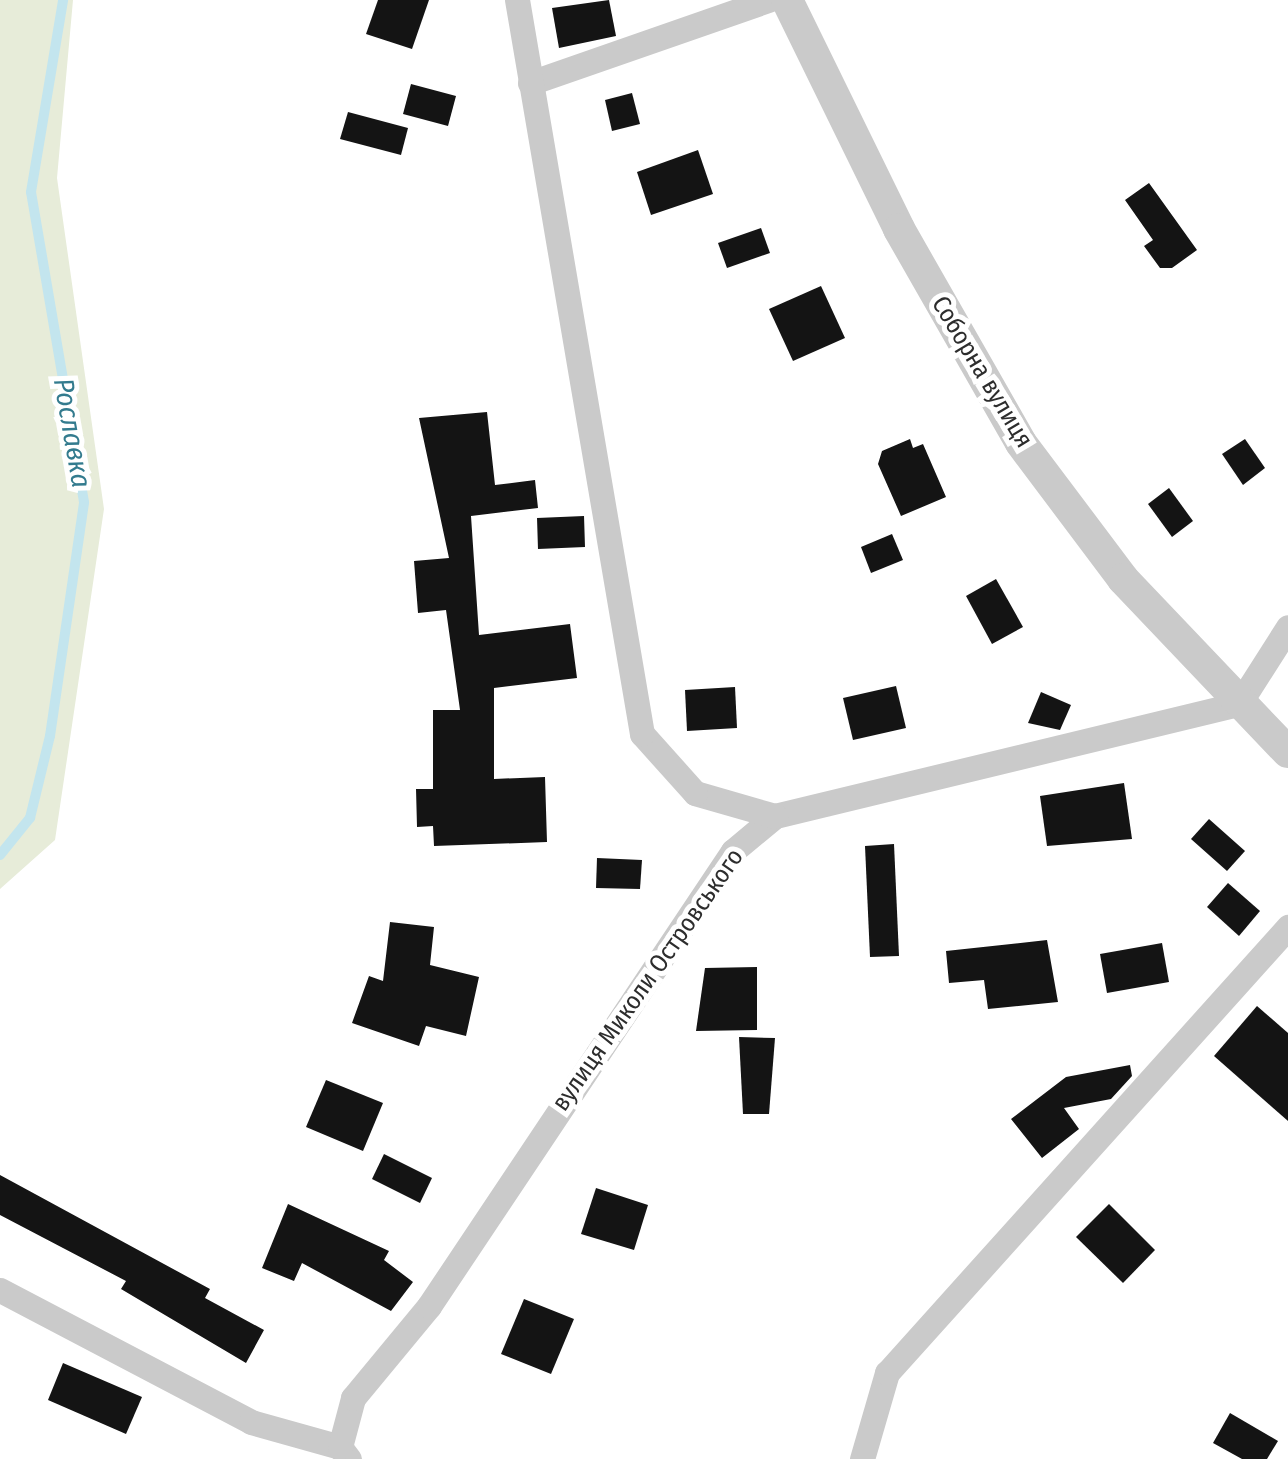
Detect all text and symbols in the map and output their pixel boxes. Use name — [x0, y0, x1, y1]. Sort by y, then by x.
street label: Соборна вулиця — [925, 291, 1039, 453]
water label: Рославка — [46, 376, 98, 490]
street label: вулиця Миколи Островського — [546, 843, 750, 1117]

